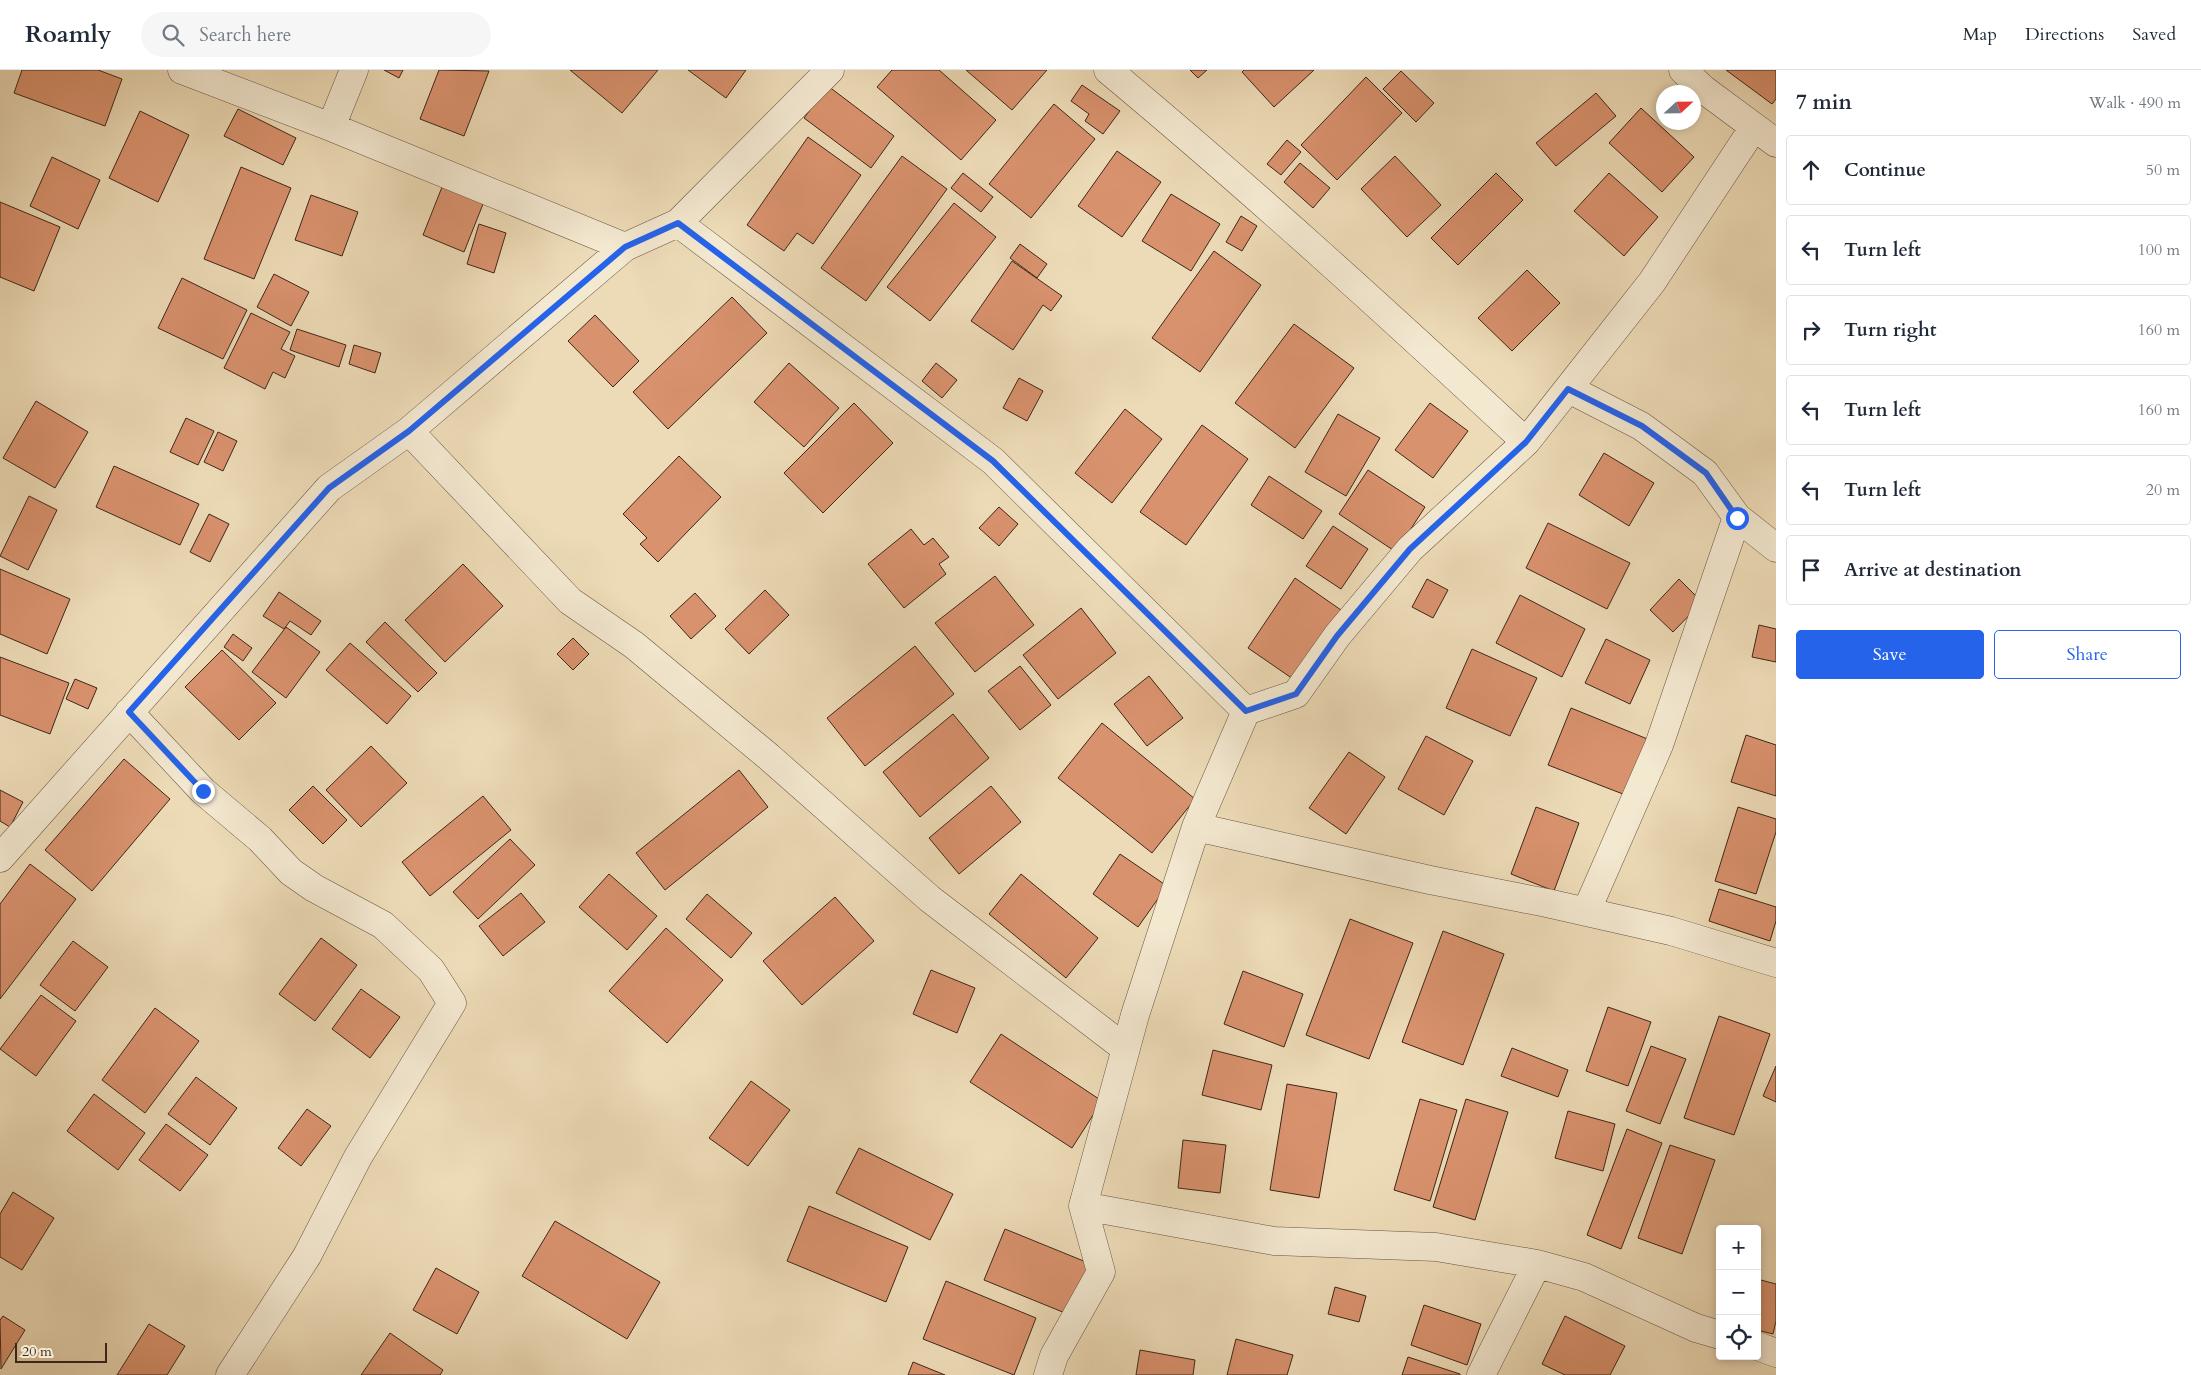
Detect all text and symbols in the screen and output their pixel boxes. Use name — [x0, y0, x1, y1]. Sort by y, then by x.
search box — [141, 12, 491, 57]
text: Roamly — [25, 18, 111, 51]
icon: search — [159, 21, 187, 49]
text: Search here — [199, 22, 291, 48]
text: Map — [1963, 22, 1997, 47]
text: Directions — [2025, 22, 2104, 47]
text: Saved — [2132, 22, 2176, 47]
north arrow — [1656, 85, 1701, 130]
text: 7 min — [1796, 88, 1852, 117]
text: Walk · 490 m — [2089, 92, 2181, 114]
icon: ahead — [1797, 156, 1825, 184]
text: Continue — [1844, 157, 1926, 183]
text: 50 m — [2146, 159, 2180, 181]
icon: left — [1797, 236, 1825, 264]
text: Turn left — [1844, 237, 1921, 263]
text: 100 m — [2138, 239, 2180, 261]
icon: right — [1797, 316, 1825, 344]
text: Turn right — [1844, 317, 1936, 343]
text: 160 m — [2138, 319, 2180, 341]
icon: left — [1797, 396, 1825, 424]
text: Turn left — [1844, 397, 1921, 423]
text: 160 m — [2138, 399, 2180, 421]
icon: left — [1797, 476, 1825, 504]
text: Turn left — [1844, 477, 1921, 503]
text: 20 m — [2146, 479, 2180, 501]
route start — [1726, 507, 1749, 530]
icon: arrive — [1797, 556, 1825, 584]
text: Arrive at destination — [1844, 557, 2021, 583]
button: Save — [1796, 630, 1984, 679]
button: Share — [1994, 630, 2181, 679]
route end — [192, 780, 215, 803]
map controls — [1716, 1225, 1761, 1360]
button: + — [1716, 1225, 1761, 1270]
button: − — [1716, 1270, 1761, 1315]
button: locate — [1716, 1315, 1761, 1360]
scale bar — [15, 1340, 108, 1363]
text: 20 m — [22, 1342, 52, 1361]

